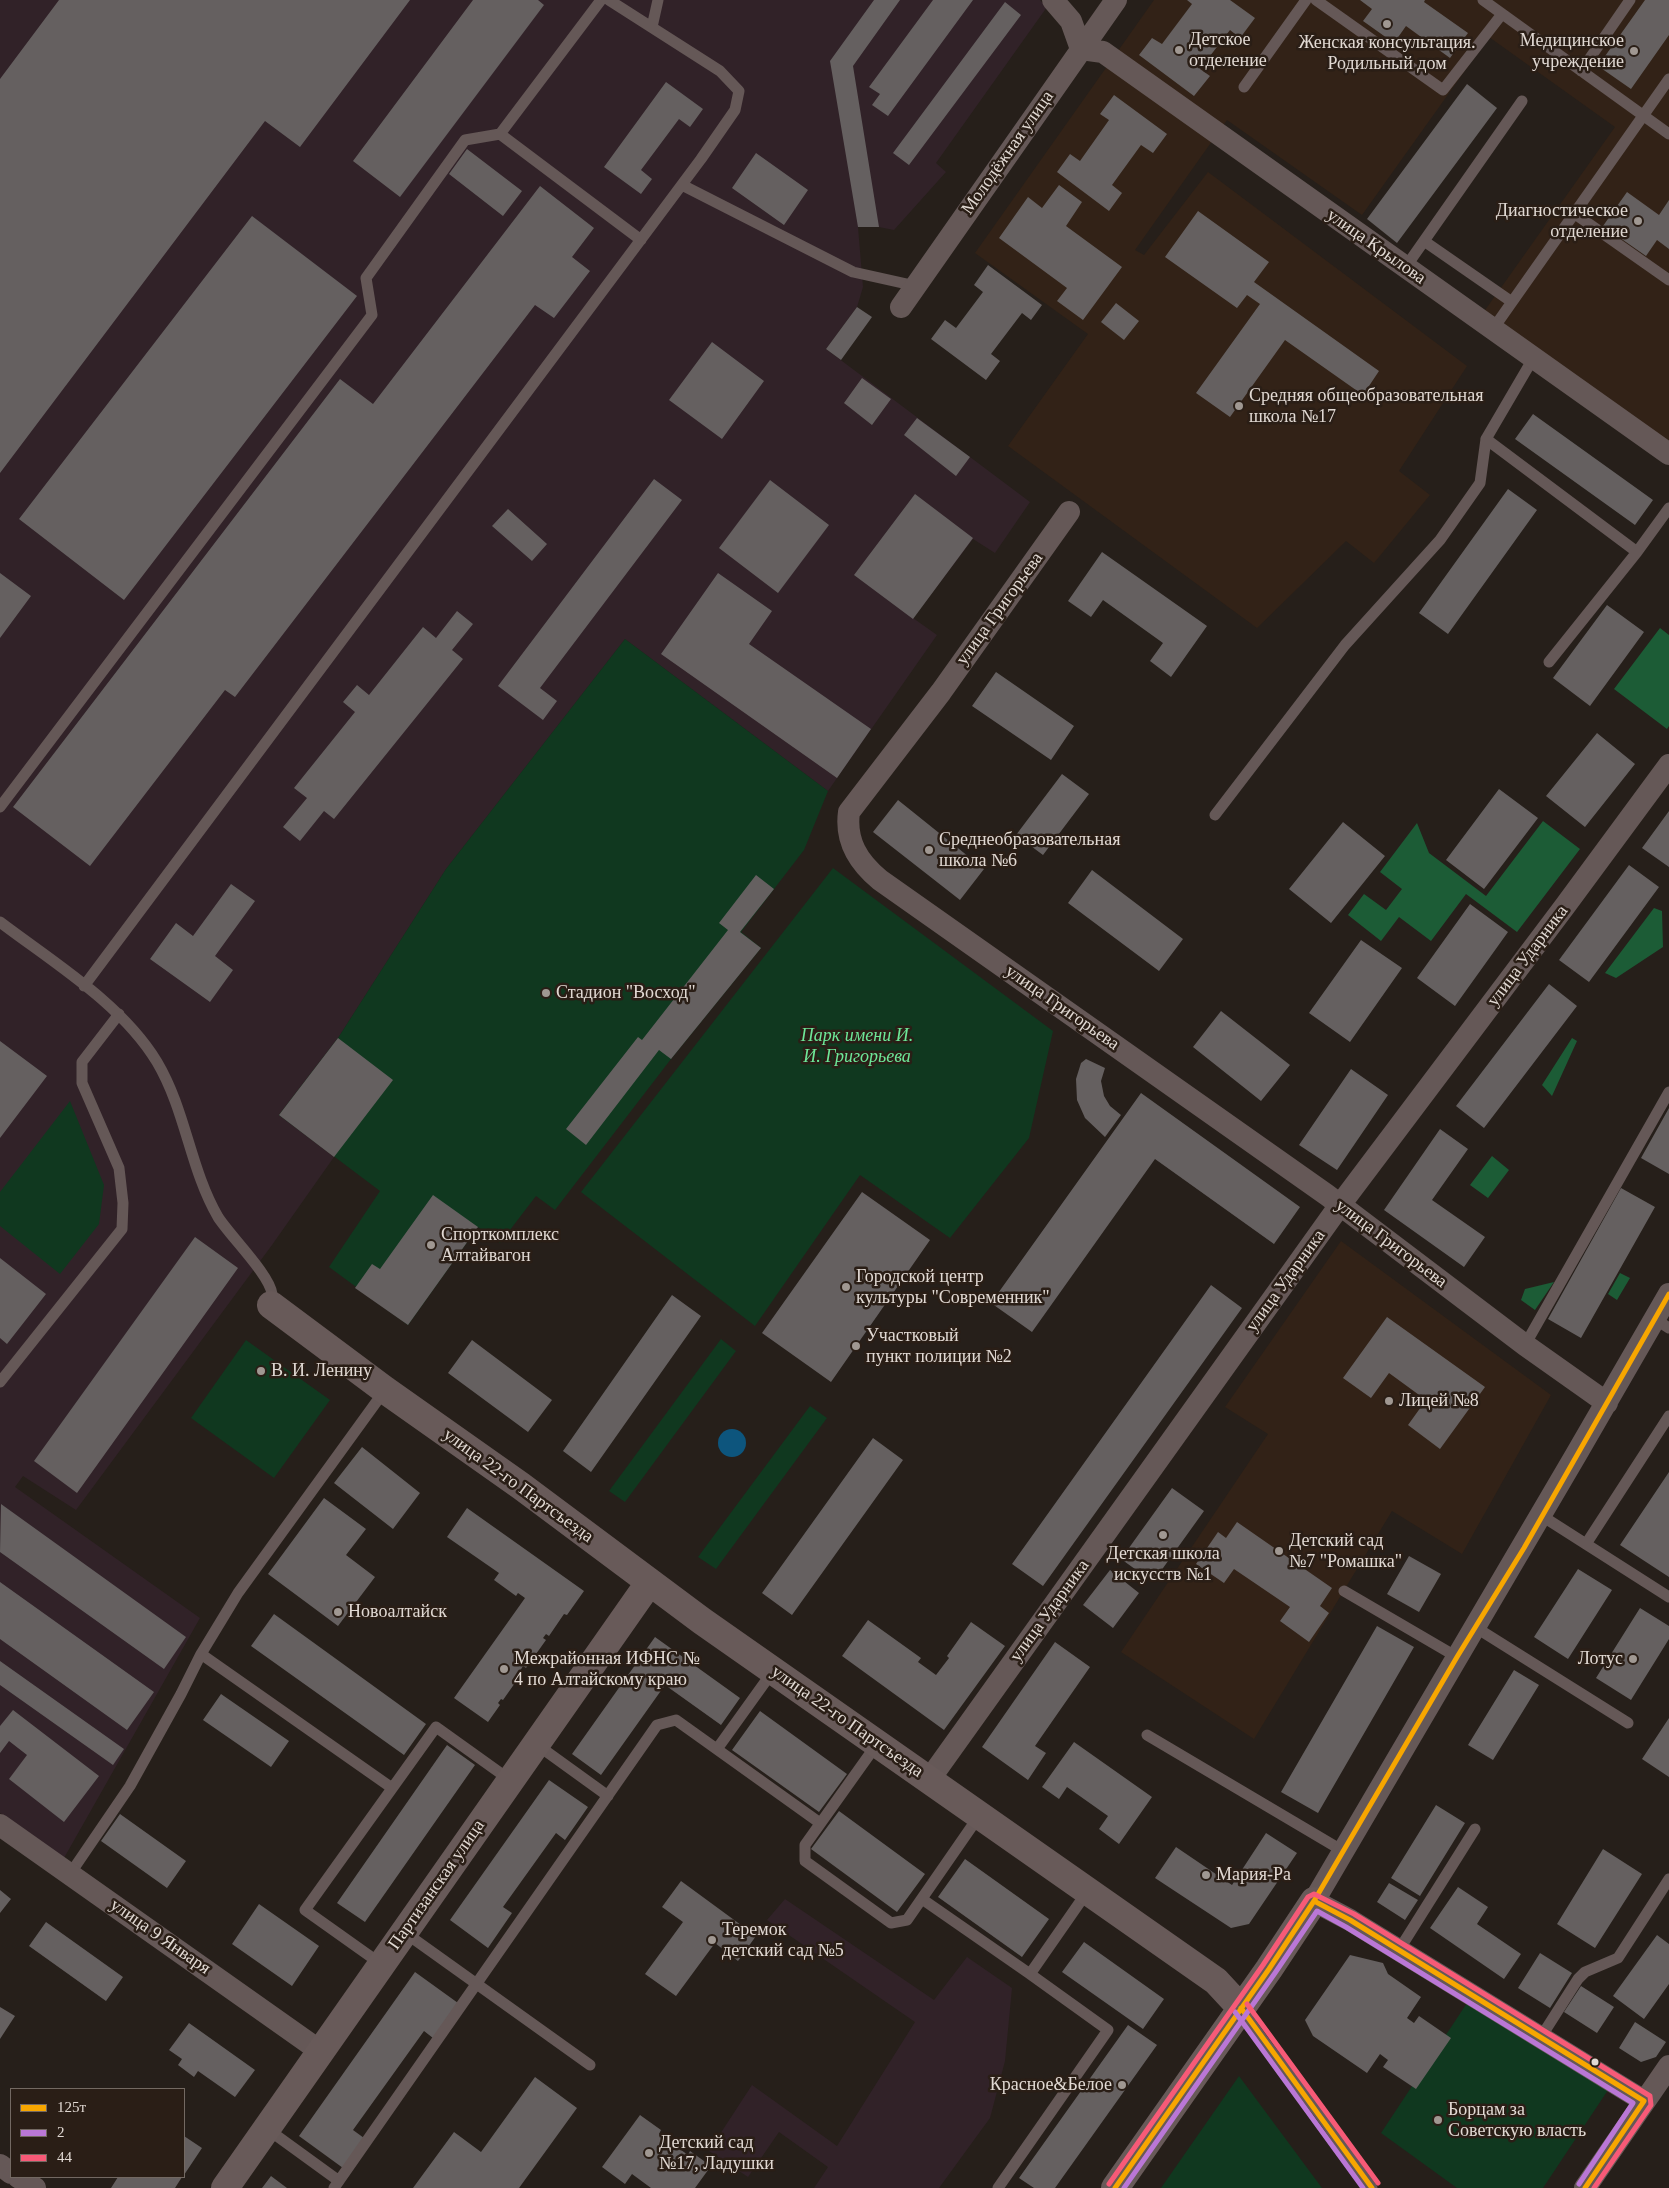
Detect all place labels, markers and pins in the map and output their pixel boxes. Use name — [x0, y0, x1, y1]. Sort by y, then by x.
marker: Женская консультация. Родильный дом — [1381, 18, 1393, 30]
place label: Детское отделение — [1189, 29, 1267, 72]
place label: Медицинское учреждение — [1520, 30, 1624, 72]
place label: Женская консультация. Родильный дом — [1298, 32, 1476, 74]
marker: Детское отделение — [1173, 44, 1185, 56]
marker: Медицинское учреждение — [1628, 45, 1640, 57]
place label: Диагностическое отделение — [1496, 200, 1628, 242]
marker: Диагностическое отделение — [1632, 215, 1644, 227]
place label: Средняя общеобразовательная школа №17 — [1249, 385, 1484, 428]
marker: Средняя общеобразовательная школа №17 — [1233, 400, 1245, 412]
place label: Среднеобразовательная школа №6 — [939, 829, 1120, 872]
marker: Среднеобразовательная школа №6 — [923, 844, 935, 856]
place label: Стадион "Восход" — [556, 982, 696, 1004]
marker: Стадион "Восход" — [540, 987, 552, 999]
place label: Спорткомплекс Алтайвагон — [441, 1224, 559, 1266]
marker: Спорткомплекс Алтайвагон — [425, 1239, 437, 1251]
place label: Городской центр культуры "Современник" — [856, 1266, 1050, 1308]
marker: Городской центр культуры "Современник" — [840, 1281, 852, 1293]
place label: Участковый пункт полиции №2 — [866, 1325, 1012, 1368]
marker: Участковый пункт полиции №2 — [850, 1340, 862, 1352]
place label: В. И. Ленину — [271, 1360, 372, 1382]
marker: В. И. Ленину — [255, 1365, 267, 1377]
place label: Лицей №8 — [1399, 1390, 1479, 1412]
marker: Лицей №8 — [1383, 1395, 1395, 1407]
marker: Детская школа искусств №1 — [1157, 1529, 1169, 1541]
place label: Детский сад №7 "Ромашка" — [1289, 1530, 1402, 1572]
place label: Детская школа искусств №1 — [1106, 1543, 1220, 1586]
marker: Детский сад №7 "Ромашка" — [1273, 1545, 1285, 1557]
place label: Новоалтайск — [348, 1601, 447, 1623]
marker: Новоалтайск — [332, 1606, 344, 1618]
place label: Межрайонная ИФНС № 4 по Алтайскому краю — [514, 1648, 700, 1690]
place label: Лотус — [1578, 1648, 1623, 1670]
marker: Лотус — [1627, 1653, 1639, 1665]
marker: Межрайонная ИФНС № 4 по Алтайскому краю — [498, 1663, 510, 1675]
place label: Мария-Ра — [1216, 1864, 1291, 1886]
marker: Мария-Ра — [1200, 1869, 1212, 1881]
place label: Теремок детский сад №5 — [722, 1919, 844, 1962]
marker: Теремок детский сад №5 — [706, 1934, 718, 1946]
unlabelled marker — [1590, 2057, 1600, 2067]
place label: Красное&Белое — [990, 2074, 1112, 2096]
marker: Красное&Белое — [1116, 2079, 1128, 2091]
place label: Борцам за Советскую власть — [1448, 2099, 1586, 2142]
marker: Борцам за Советскую власть — [1432, 2114, 1444, 2126]
place label: Детский сад №17, Ладушки — [659, 2132, 774, 2174]
marker: Детский сад №17, Ладушки — [643, 2147, 655, 2159]

